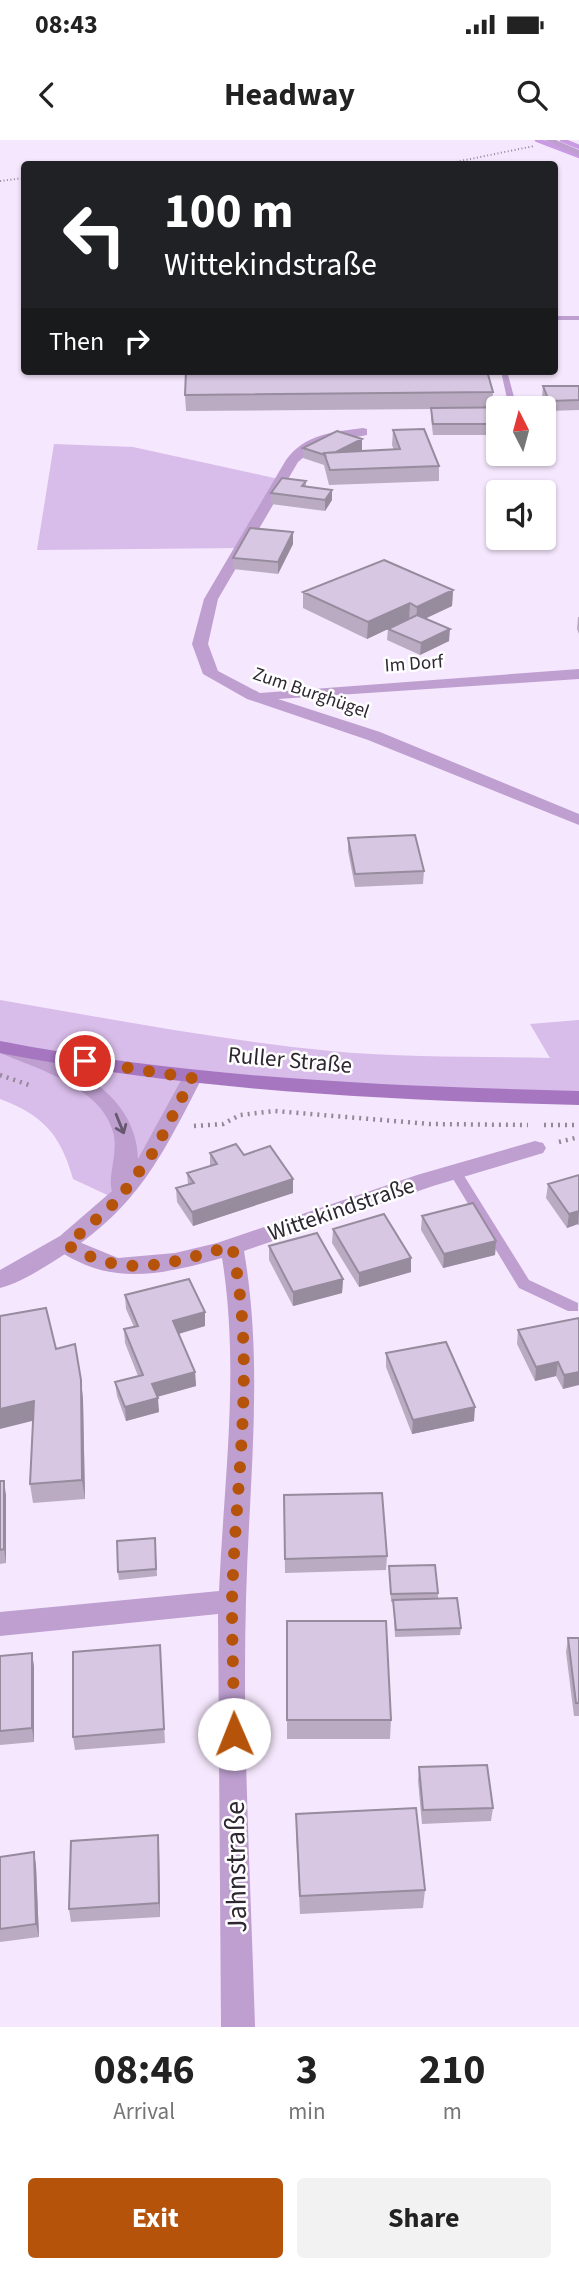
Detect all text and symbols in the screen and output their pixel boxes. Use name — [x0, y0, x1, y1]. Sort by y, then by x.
text: 08:43 — [35, 6, 98, 43]
text: Headway — [224, 72, 355, 118]
icon: back — [28, 76, 66, 114]
icon: search — [513, 76, 551, 114]
text: 100 m — [164, 177, 293, 247]
icon: left — [49, 189, 140, 280]
text: Wittekindstraße — [164, 242, 377, 288]
icon: right — [118, 322, 156, 360]
text: Then — [49, 323, 104, 360]
north arrow — [486, 396, 556, 466]
map controls — [486, 396, 556, 550]
button: sound — [486, 480, 556, 550]
street label: Im Dorf — [384, 648, 446, 680]
street label: Zum Burghügel — [249, 660, 373, 726]
pin — [55, 1031, 115, 1091]
street label: Ruller Straße — [227, 1038, 353, 1082]
icon: arrive — [66, 1042, 104, 1080]
one-way arrow — [114, 1113, 127, 1135]
street label: Wittekindstraße — [263, 1169, 419, 1249]
position arrow — [197, 1697, 271, 1771]
street label: Jahnstraße — [215, 1801, 257, 1933]
text: 08:46 — [93, 2040, 195, 2100]
text: 3 — [296, 2040, 318, 2100]
text: 210 — [419, 2040, 486, 2100]
text: Arrival — [113, 2095, 175, 2128]
text: min — [288, 2095, 326, 2128]
text: m — [443, 2095, 462, 2128]
button: Exit — [28, 2178, 283, 2258]
button: Share — [297, 2178, 551, 2258]

